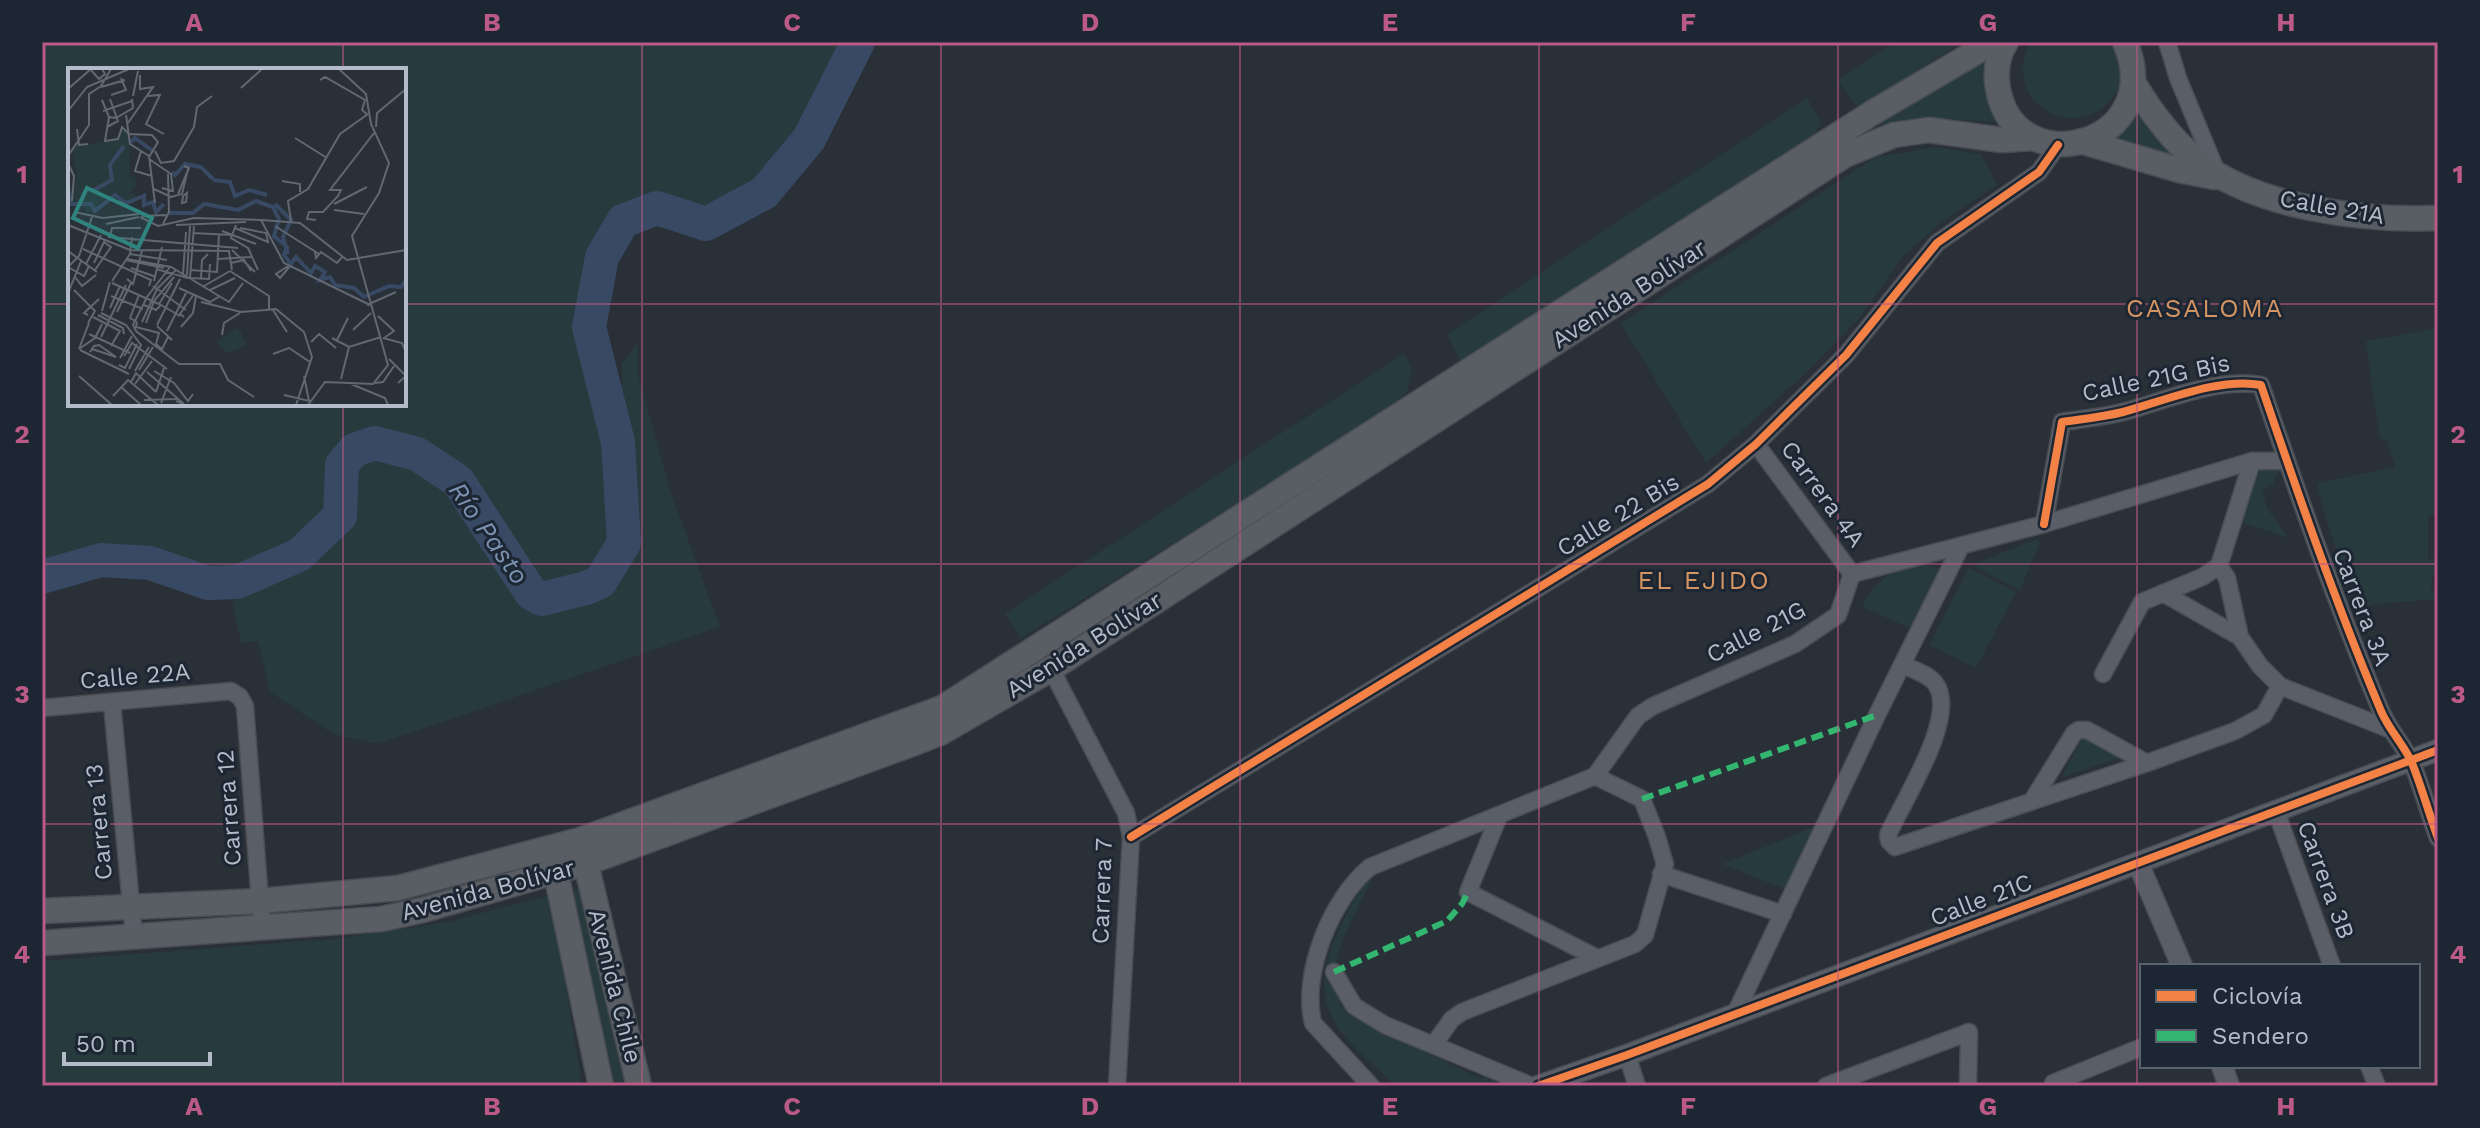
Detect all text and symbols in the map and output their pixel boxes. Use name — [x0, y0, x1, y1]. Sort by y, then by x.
text: A — [185, 7, 203, 37]
text: B — [483, 7, 501, 37]
text: C — [783, 7, 801, 37]
text: D — [1081, 7, 1099, 37]
text: E — [1382, 7, 1398, 37]
text: F — [1680, 7, 1696, 37]
text: G — [1979, 7, 1997, 37]
text: H — [2276, 7, 2296, 37]
inset map — [68, 68, 406, 406]
text: 1 — [16, 159, 28, 189]
text: 1 — [2452, 159, 2464, 189]
street label: Calle 21A — [2277, 184, 2387, 230]
street label: Avenida Bolívar — [1547, 234, 1712, 354]
district label: CASALOMA — [2126, 293, 2284, 323]
street label: Calle 21G Bis — [2080, 349, 2232, 407]
text: 2 — [14, 419, 30, 449]
text: 2 — [2450, 419, 2466, 449]
street label: Carrera 4A — [1775, 435, 1871, 553]
street label: Calle 22 Bis — [1552, 468, 1684, 562]
water label: Río Pasto — [443, 476, 535, 590]
street label: Carrera 3A — [2327, 544, 2397, 670]
district label: EL EJIDO — [1637, 565, 1771, 595]
street label: Avenida Bolívar — [1001, 586, 1167, 704]
street label: Calle 21G — [1702, 595, 1810, 669]
street label: Calle 22A — [79, 657, 191, 695]
text: 3 — [14, 679, 30, 709]
text: 3 — [2450, 679, 2466, 709]
street label: Carrera 12 — [211, 749, 247, 867]
street label: Carrera 13 — [80, 763, 118, 881]
street label: Carrera 3B — [2292, 817, 2360, 943]
street label: Carrera 7 — [1086, 837, 1118, 945]
street label: Avenida Bolívar — [398, 853, 578, 927]
street label: Calle 21C — [1926, 868, 2036, 932]
street label: Avenida Chile — [582, 906, 648, 1066]
text: 4 — [14, 939, 31, 969]
text: 4 — [2450, 939, 2467, 969]
legend — [2140, 964, 2420, 1068]
text: Ciclovía — [2212, 982, 2302, 1010]
scale bar — [64, 1016, 210, 1066]
text: Sendero — [2212, 1022, 2309, 1050]
text: 50 m — [76, 1030, 136, 1058]
text: A — [185, 1091, 203, 1121]
text: B — [483, 1091, 501, 1121]
text: C — [783, 1091, 801, 1121]
text: D — [1081, 1091, 1099, 1121]
text: E — [1382, 1091, 1398, 1121]
text: F — [1680, 1091, 1696, 1121]
text: G — [1979, 1091, 1997, 1121]
text: H — [2276, 1091, 2296, 1121]

